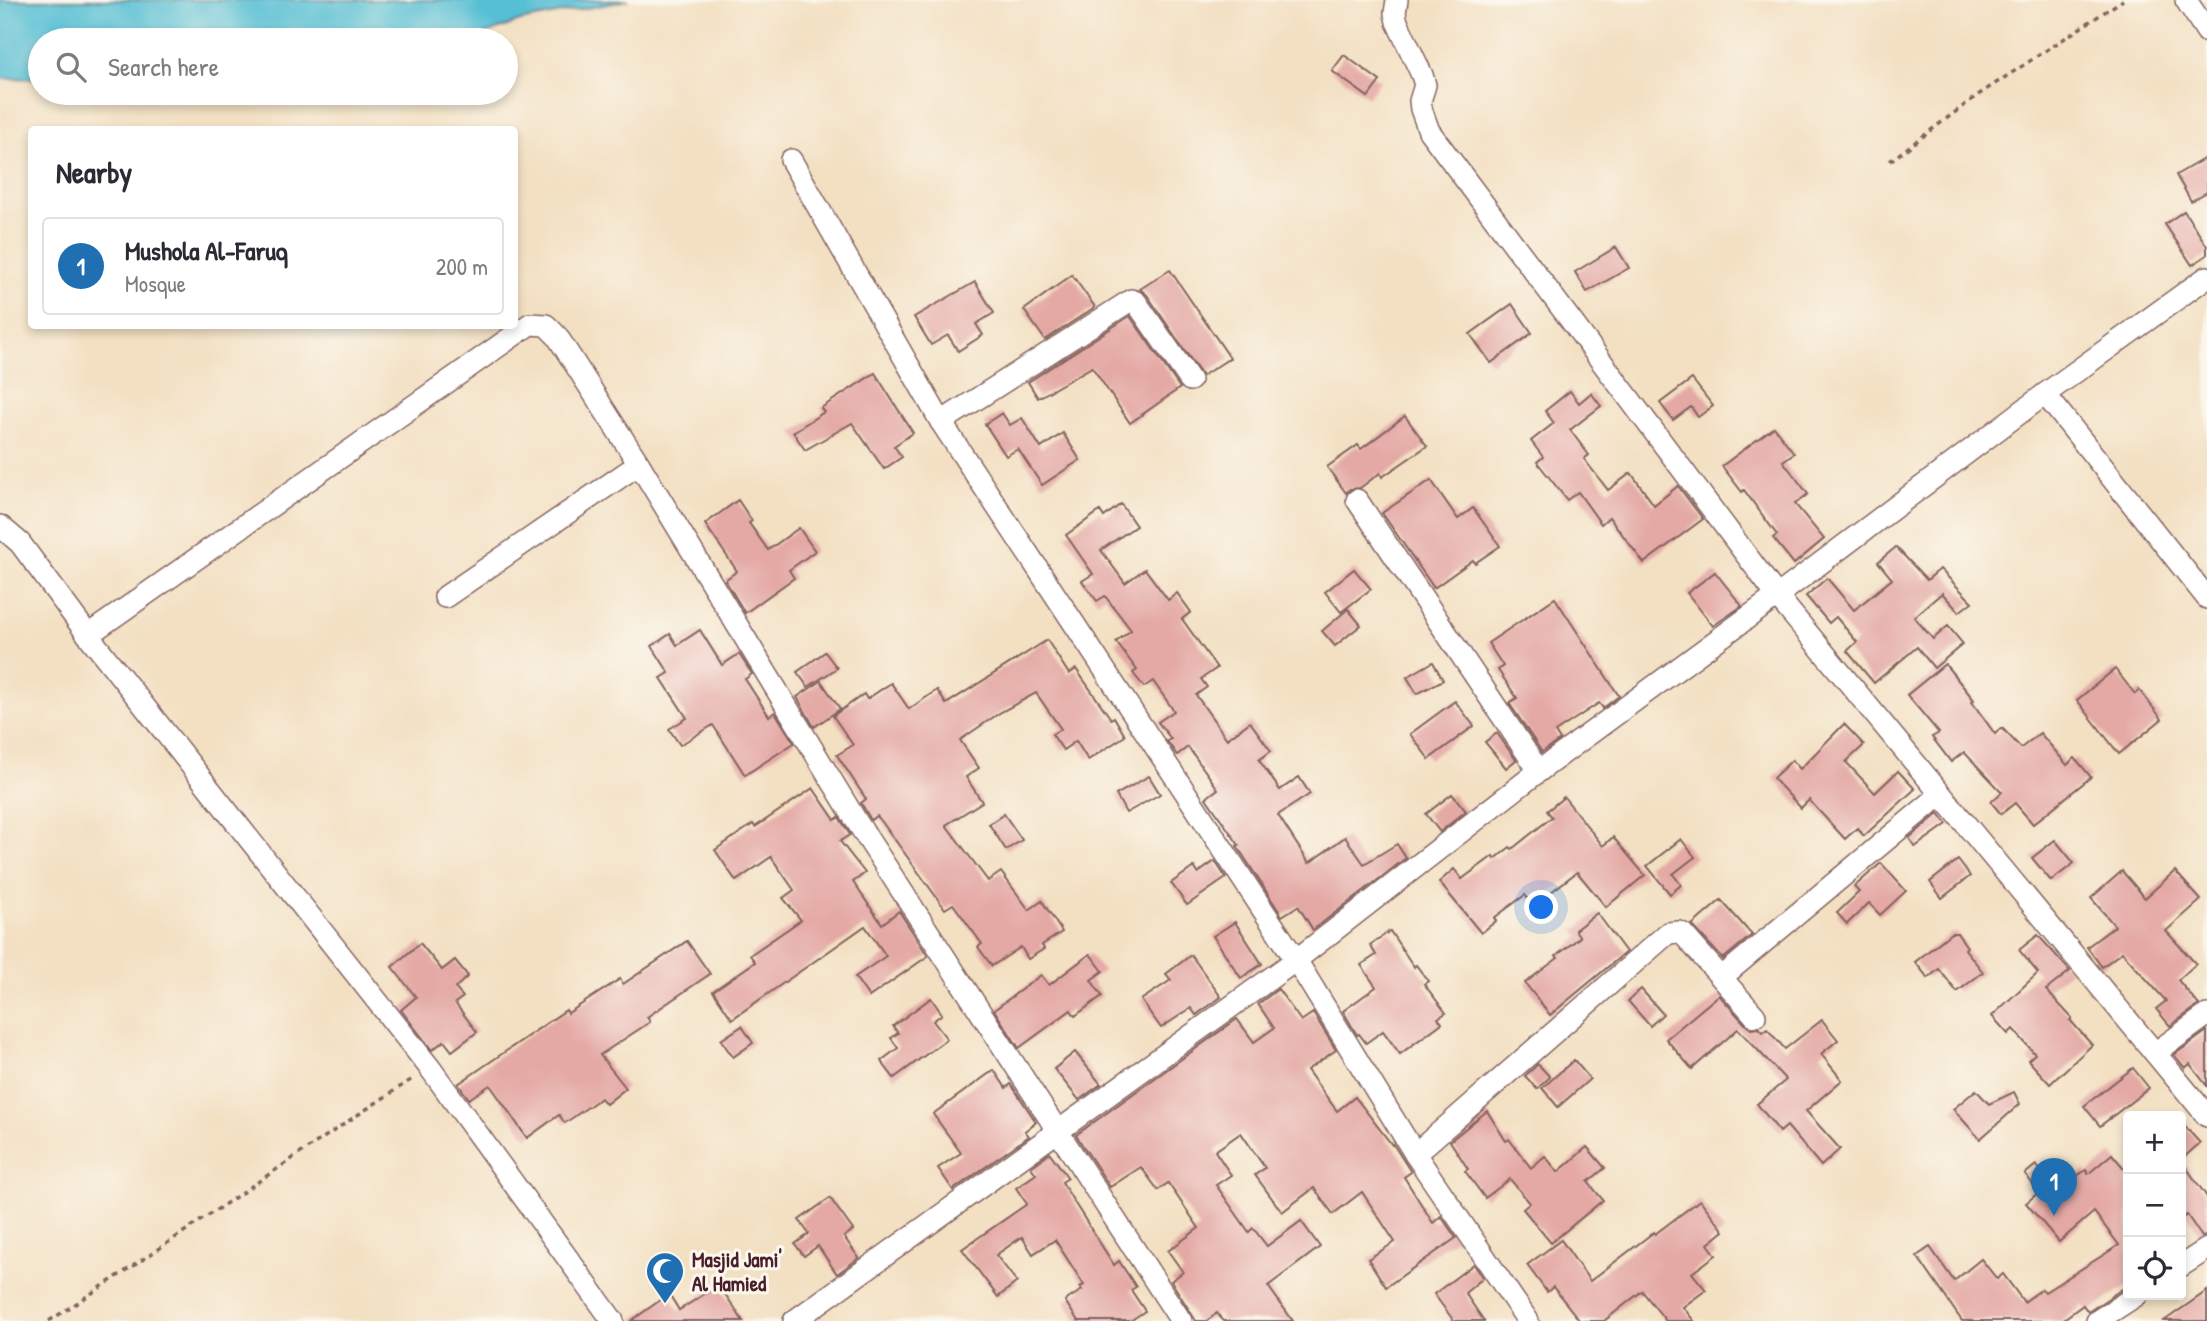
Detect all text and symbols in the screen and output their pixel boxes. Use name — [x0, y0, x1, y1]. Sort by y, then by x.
search box — [28, 28, 518, 105]
icon: search — [52, 48, 90, 86]
text: Search here — [108, 49, 219, 84]
text: Nearby — [56, 152, 132, 192]
text: Mushola Al-Faruq — [125, 233, 288, 268]
text: 1 — [77, 251, 85, 282]
text: 200 m — [436, 251, 488, 282]
text: Mosque — [125, 268, 186, 299]
your location — [1524, 890, 1558, 924]
map controls — [2123, 1111, 2186, 1300]
button: + — [2123, 1111, 2186, 1174]
pin: 1 — [2031, 1158, 2077, 1216]
button: − — [2123, 1174, 2186, 1237]
button: locate — [2123, 1237, 2186, 1300]
place label: Masjid Jami' Al Hamied — [692, 1245, 782, 1298]
mosque icon: Masjid Jami' Al Hamied — [644, 1250, 686, 1305]

